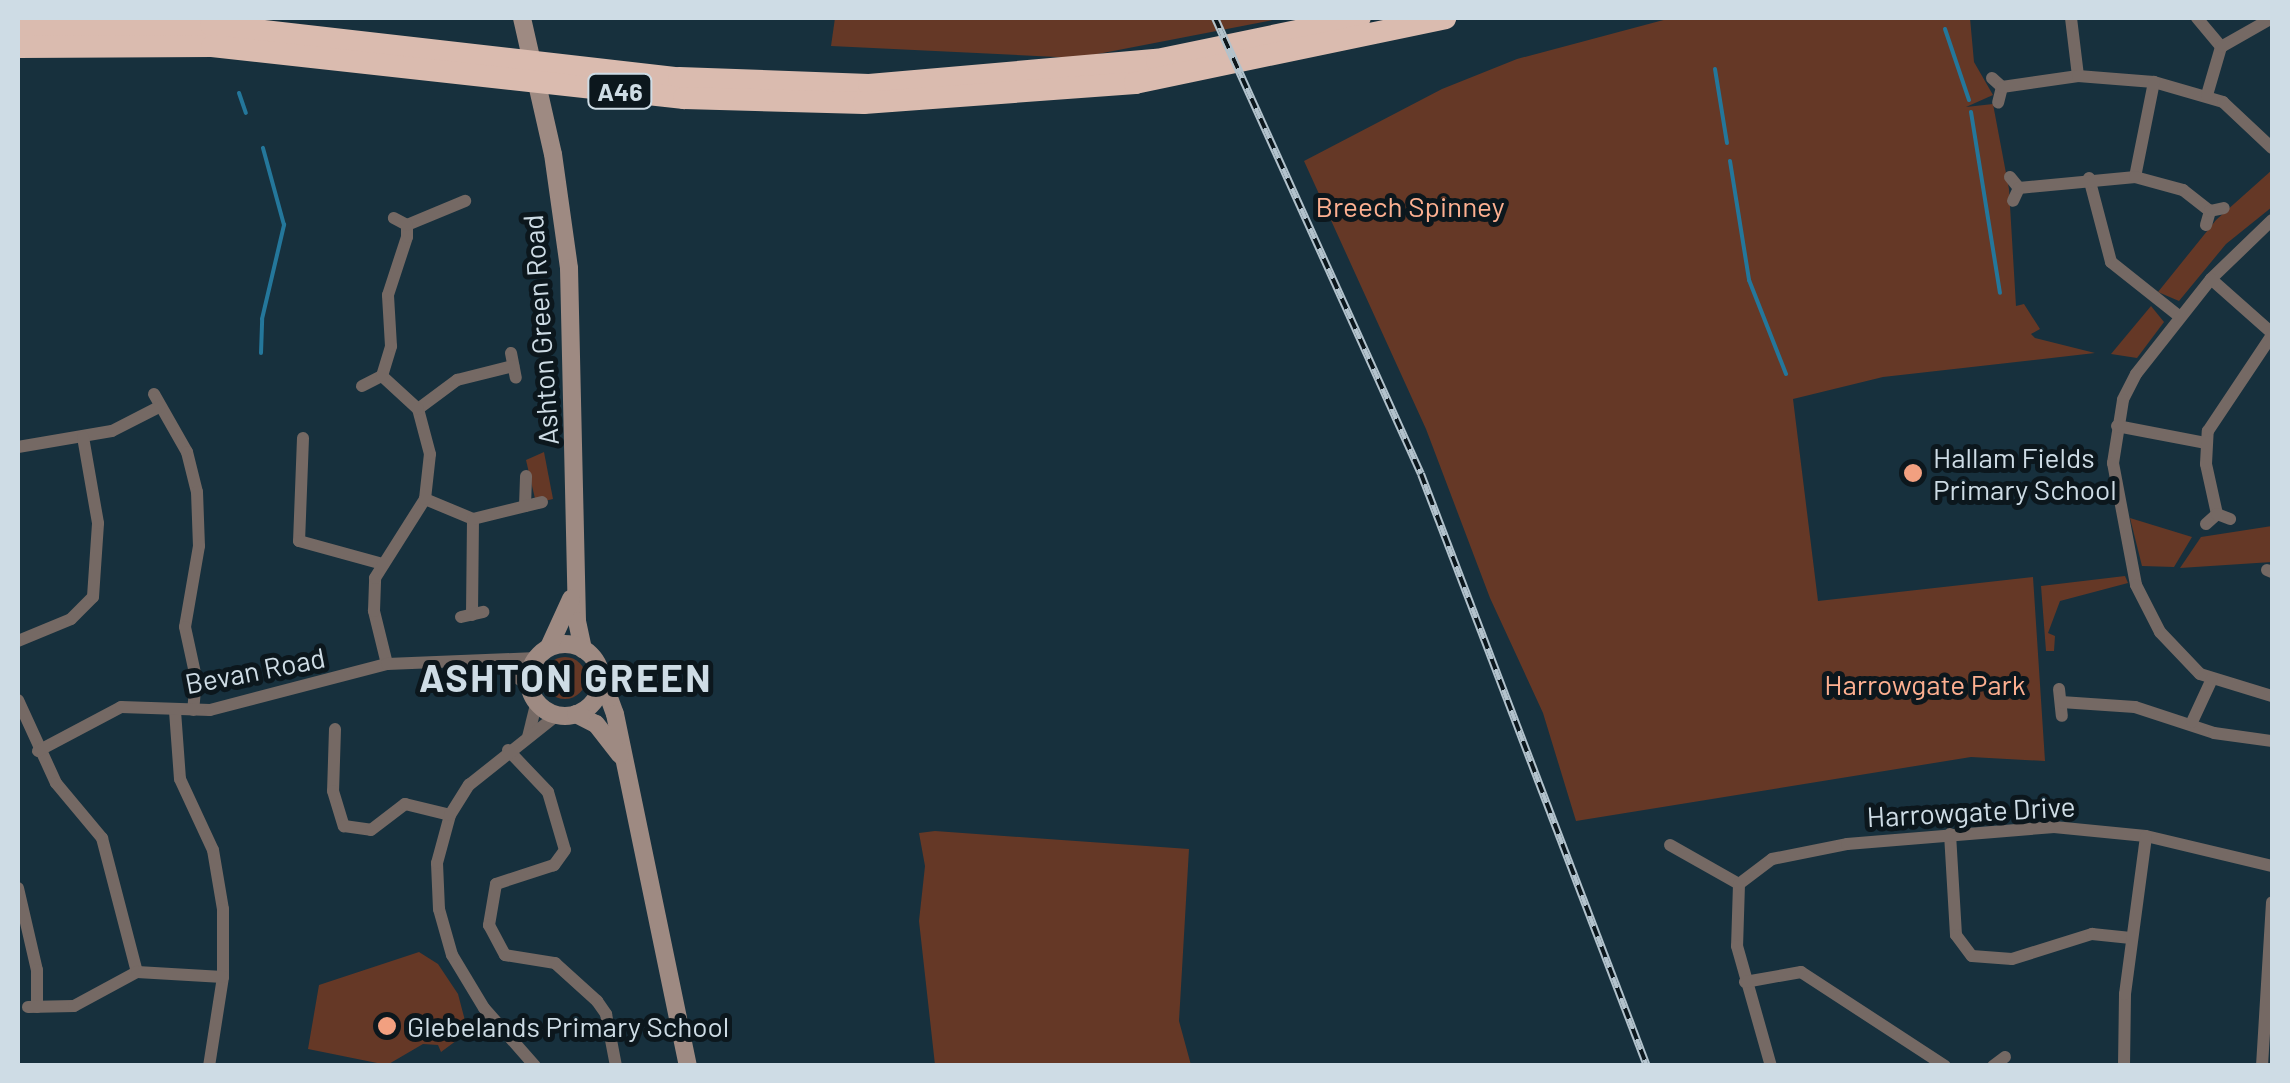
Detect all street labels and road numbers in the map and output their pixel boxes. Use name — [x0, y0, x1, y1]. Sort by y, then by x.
road number: A46 — [585, 71, 655, 111]
street label: Ashton Green Road — [515, 214, 565, 446]
street label: Bevan Road — [182, 640, 328, 700]
street label: Harrowgate Drive — [1866, 789, 2076, 833]

